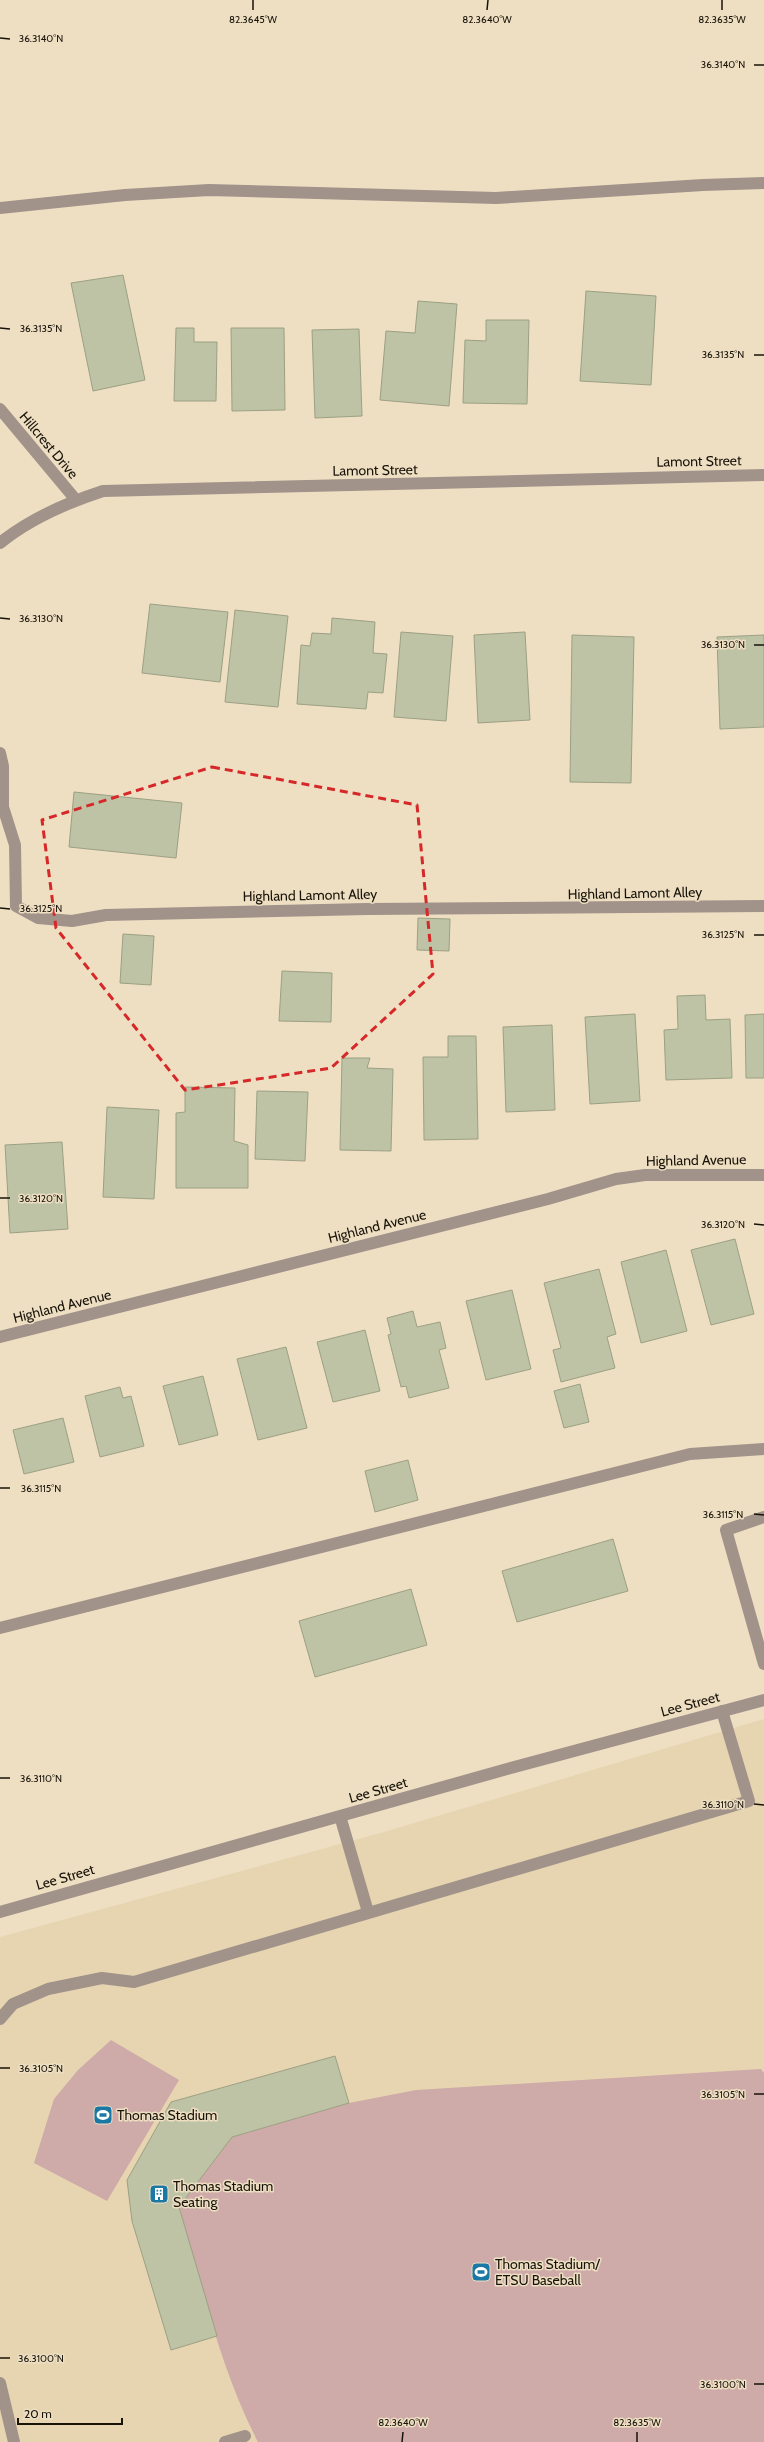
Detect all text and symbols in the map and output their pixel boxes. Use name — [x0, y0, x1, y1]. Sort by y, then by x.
text: 82.3645°W — [229, 13, 278, 26]
text: 82.3640°W — [462, 13, 512, 26]
text: 82.3635°W — [698, 13, 746, 26]
text: 36.3140°N — [19, 32, 63, 45]
text: 36.3140°N — [701, 58, 745, 71]
text: 36.3135°N — [20, 322, 62, 335]
text: 36.3135°N — [702, 348, 744, 361]
street label: Hillcrest Drive — [16, 408, 82, 482]
street label: Lamont Street — [656, 451, 742, 471]
street label: Lamont Street — [332, 460, 418, 480]
text: 36.3130°N — [19, 612, 63, 625]
text: 36.3130°N — [701, 638, 745, 651]
street label: Highland Lamont Alley — [568, 883, 702, 903]
street label: Highland Lamont Alley — [243, 885, 377, 905]
text: 36.3125°N — [20, 902, 62, 915]
text: 36.3125°N — [702, 928, 744, 941]
street label: Highland Avenue — [646, 1150, 746, 1170]
text: 36.3120°N — [19, 1192, 63, 1205]
street label: Highland Avenue — [326, 1205, 428, 1247]
text: 36.3120°N — [701, 1218, 745, 1231]
street label: Highland Avenue — [11, 1285, 113, 1327]
text: 36.3115°N — [21, 1482, 61, 1495]
text: 36.3115°N — [703, 1508, 743, 1521]
street label: Lee Street — [659, 1687, 722, 1721]
text: 36.3110°N — [20, 1772, 62, 1785]
street label: Lee Street — [347, 1773, 410, 1807]
text: 36.3110°N — [702, 1798, 744, 1811]
street label: Lee Street — [34, 1860, 97, 1894]
text: 36.3105°N — [19, 2062, 63, 2075]
text: 36.3105°N — [701, 2088, 745, 2101]
sports icon: Thomas Stadium — [92, 2104, 114, 2126]
place label: Thomas Stadium — [117, 2106, 217, 2124]
place label: Thomas Stadium Seating — [173, 2177, 273, 2211]
building icon: Thomas Stadium Seating — [148, 2183, 170, 2205]
place label: Thomas Stadium/ ETSU Baseball — [495, 2255, 600, 2289]
sports icon: Thomas Stadium/ ETSU Baseball — [470, 2261, 492, 2283]
text: 36.3100°N — [18, 2352, 64, 2365]
text: 36.3100°N — [700, 2378, 746, 2391]
scale bar — [18, 2400, 122, 2426]
text: 20 m — [24, 2406, 52, 2421]
text: 82.3640°W — [378, 2416, 428, 2429]
text: 82.3635°W — [613, 2416, 661, 2429]

